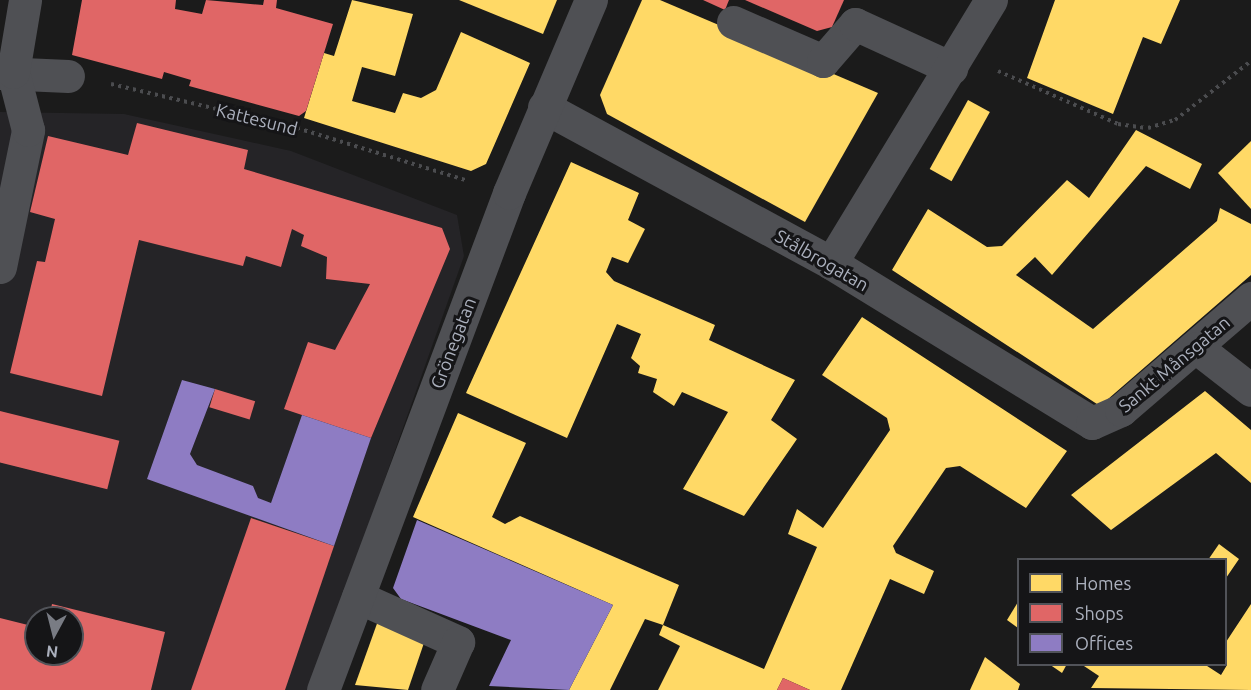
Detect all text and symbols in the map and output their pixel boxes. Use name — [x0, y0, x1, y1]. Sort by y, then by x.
street label: Kattesund — [214, 98, 300, 140]
street label: Stålbrogatan — [771, 225, 873, 295]
street label: Grönegatan — [426, 294, 480, 392]
street label: Sankt Månsgatan — [1114, 311, 1234, 417]
legend — [1017, 558, 1227, 666]
text: Homes — [1075, 573, 1131, 593]
text: Shops — [1075, 603, 1124, 623]
north arrow — [24, 606, 84, 666]
text: Offices — [1075, 633, 1133, 653]
text: N — [45, 642, 59, 662]

